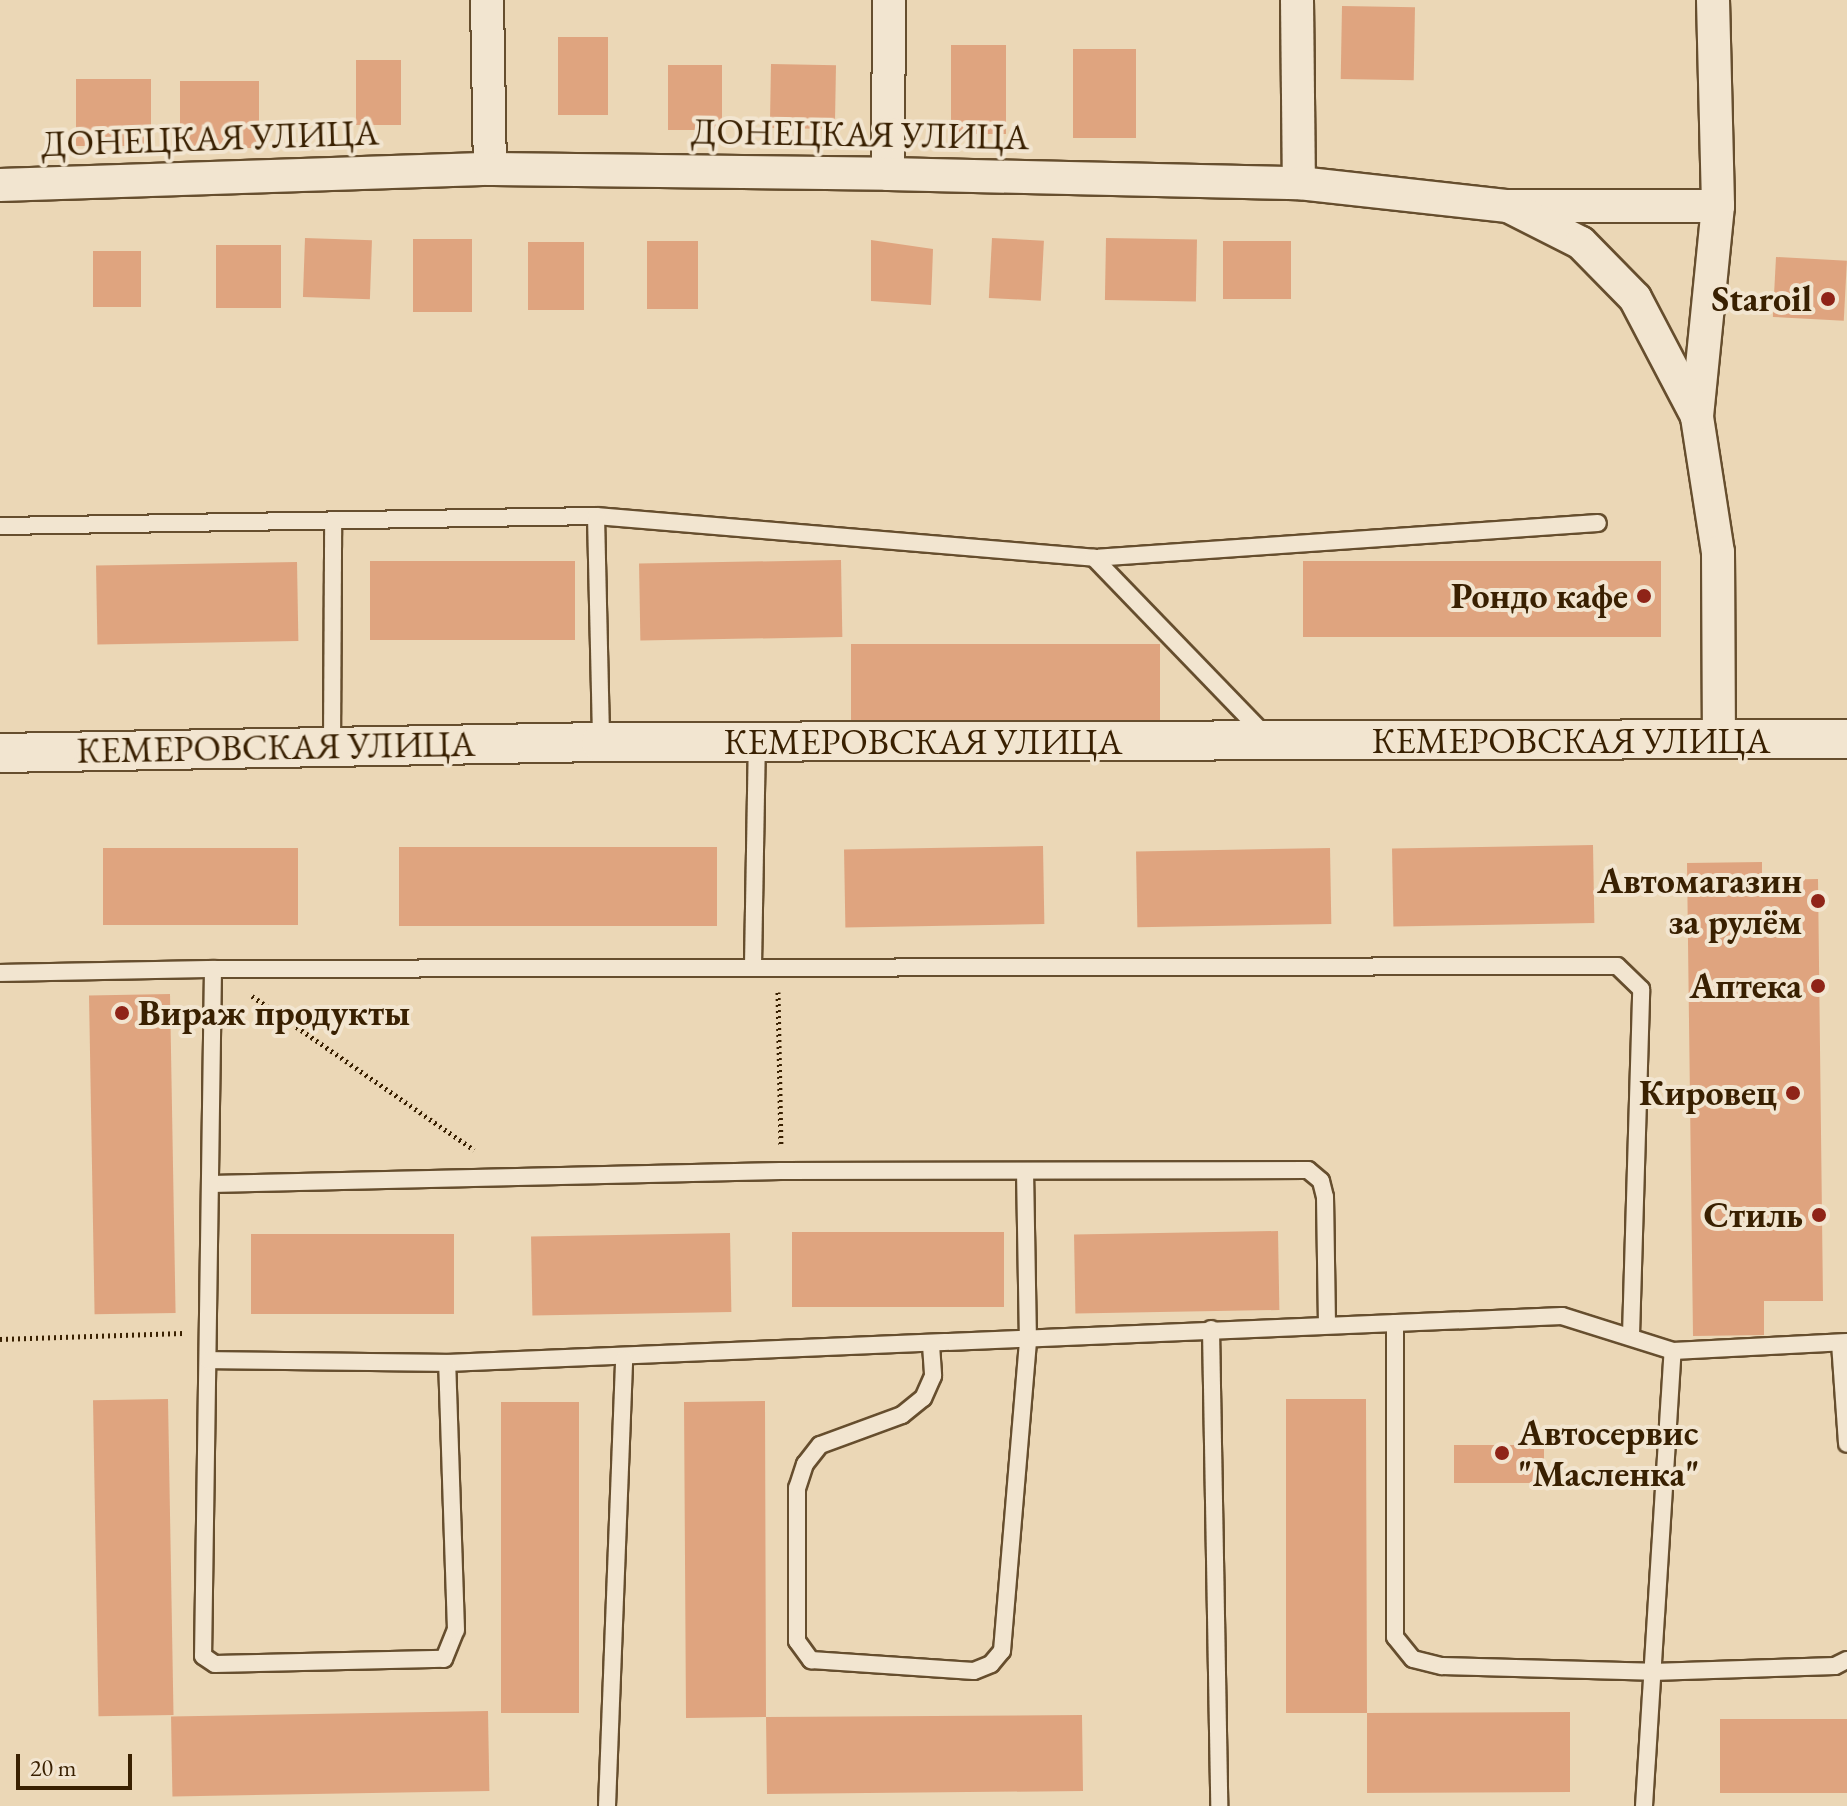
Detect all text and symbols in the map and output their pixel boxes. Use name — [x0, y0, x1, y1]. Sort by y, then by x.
street label: ДОНЕЦКАЯ УЛИЦА — [691, 109, 1029, 159]
street label: ДОНЕЦКАЯ УЛИЦА — [40, 111, 380, 165]
place label: Staroil — [1711, 277, 1812, 321]
marker: Staroil — [1819, 290, 1837, 308]
place label: Рондо кафе — [1451, 574, 1628, 618]
marker: Рондо кафе — [1635, 587, 1653, 605]
street label: КЕМЕРОВСКАЯ УЛИЦА — [1372, 719, 1770, 763]
street label: КЕМЕРОВСКАЯ УЛИЦА — [724, 720, 1122, 764]
street label: КЕМЕРОВСКАЯ УЛИЦА — [76, 722, 476, 772]
place label: Автомагазин за рулём — [1597, 858, 1802, 943]
marker: Автомагазин за рулём — [1809, 892, 1827, 910]
place label: Аптека — [1689, 964, 1802, 1008]
marker: Аптека — [1809, 977, 1827, 995]
place label: Вираж продукты — [138, 991, 410, 1035]
marker: Вираж продукты — [113, 1004, 131, 1022]
place label: Кировец — [1639, 1071, 1777, 1115]
marker: Кировец — [1784, 1084, 1802, 1102]
place label: Стиль — [1703, 1193, 1803, 1237]
marker: Стиль — [1810, 1206, 1828, 1224]
place label: Автосервис "Масленка" — [1518, 1410, 1699, 1495]
marker: Автосервис "Масленка" — [1493, 1444, 1511, 1462]
scale bar — [20, 1738, 136, 1788]
text: 20 m — [30, 1752, 77, 1783]

